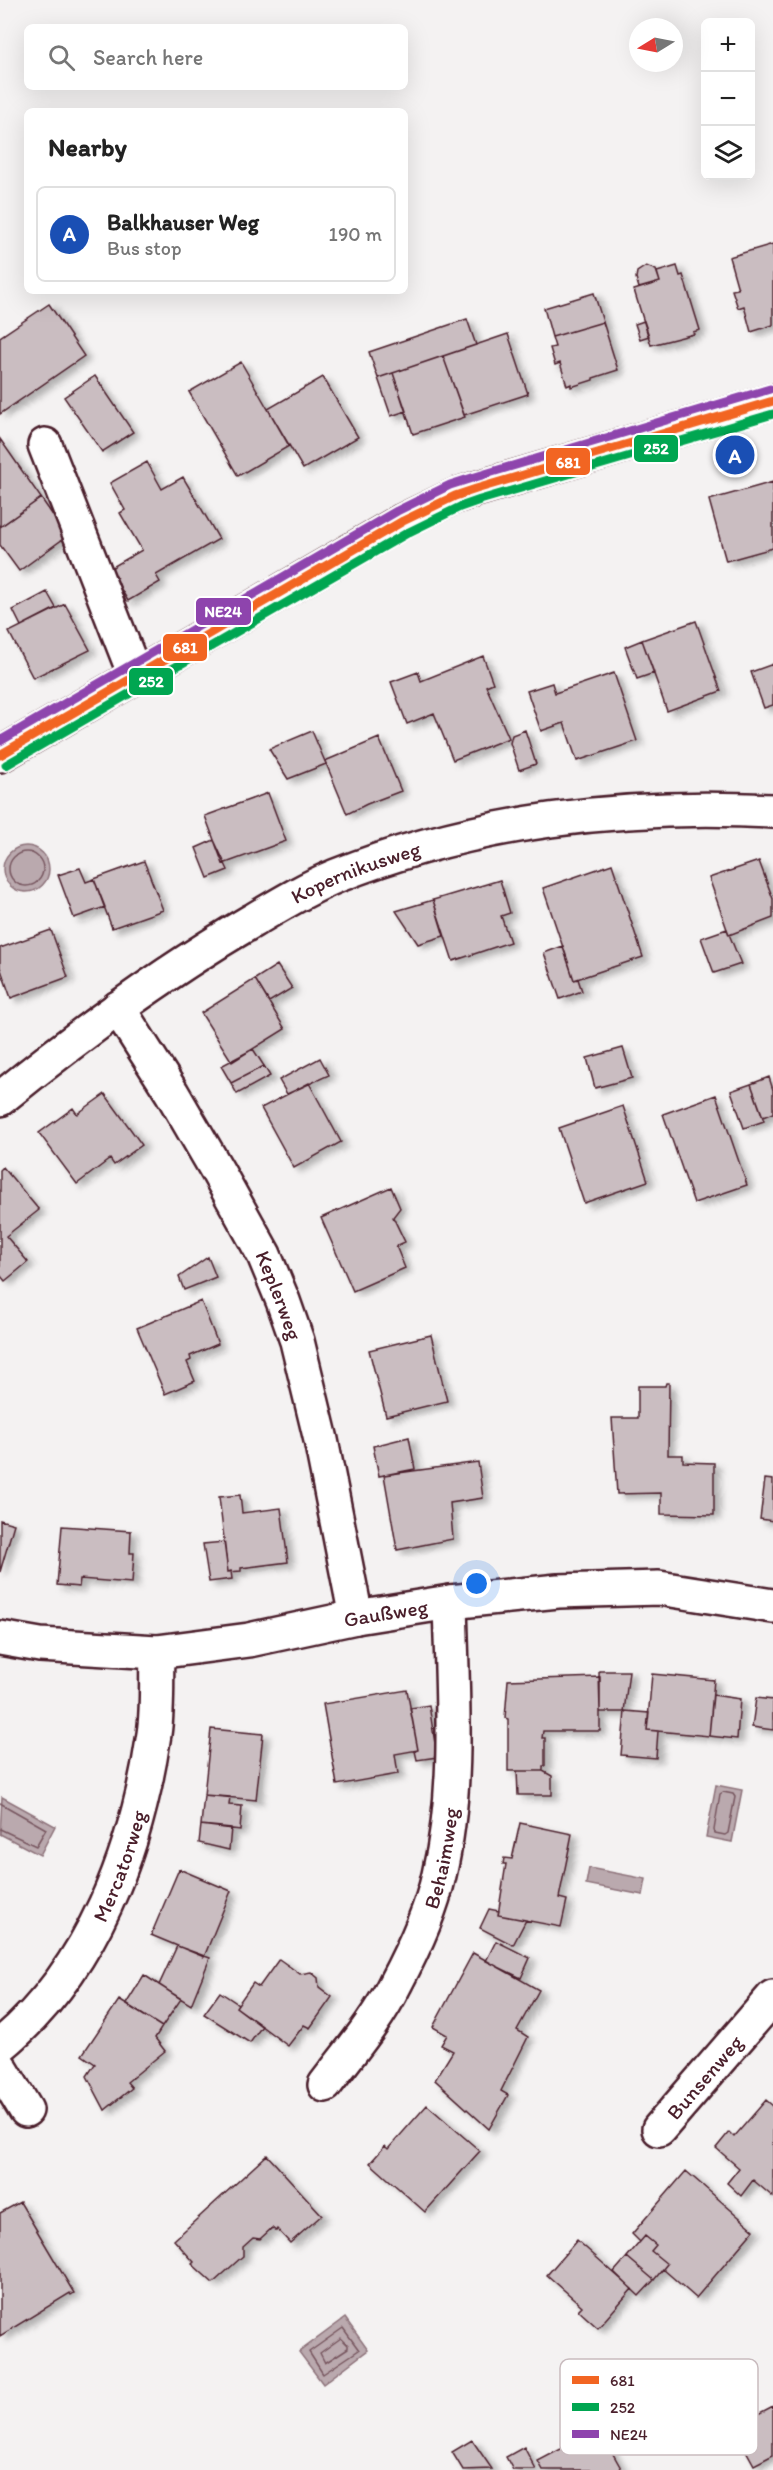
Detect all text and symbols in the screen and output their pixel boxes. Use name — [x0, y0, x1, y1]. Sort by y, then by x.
north arrow — [629, 18, 683, 72]
map controls — [701, 18, 755, 180]
button: + — [701, 18, 755, 72]
search box — [24, 24, 408, 90]
icon: search — [45, 41, 78, 74]
text: Search here — [93, 44, 203, 71]
button: − — [701, 72, 755, 126]
button: layers — [701, 126, 755, 180]
text: Nearby — [48, 131, 127, 163]
text: Balkhauser Weg — [107, 209, 259, 236]
text: A — [63, 222, 76, 246]
text: 190 m — [329, 222, 382, 246]
text: Bus stop — [107, 236, 182, 260]
pin: A — [716, 432, 754, 478]
line badge: 252 — [633, 434, 679, 463]
text: 252 — [643, 439, 669, 458]
line badge: 681 — [545, 447, 591, 476]
text: 681 — [556, 453, 581, 472]
line badge: NE24 — [195, 597, 252, 626]
text: NE24 — [204, 602, 242, 621]
line badge: 681 — [162, 633, 208, 662]
text: 681 — [173, 638, 198, 657]
line badge: 252 — [128, 667, 174, 696]
text: 252 — [138, 672, 164, 691]
street label: Kopernikusweg — [286, 835, 423, 909]
street label: Keplerweg — [251, 1247, 308, 1343]
your location — [462, 1569, 491, 1598]
street label: Gaußweg — [341, 1593, 430, 1632]
street label: Behaimweg — [418, 1806, 462, 1912]
street label: Mercatorweg — [87, 1807, 151, 1926]
street label: Bunsenweg — [661, 2029, 748, 2124]
legend — [560, 2359, 758, 2455]
text: 681 — [610, 2371, 635, 2390]
text: 252 — [610, 2398, 636, 2417]
text: NE24 — [610, 2425, 648, 2444]

